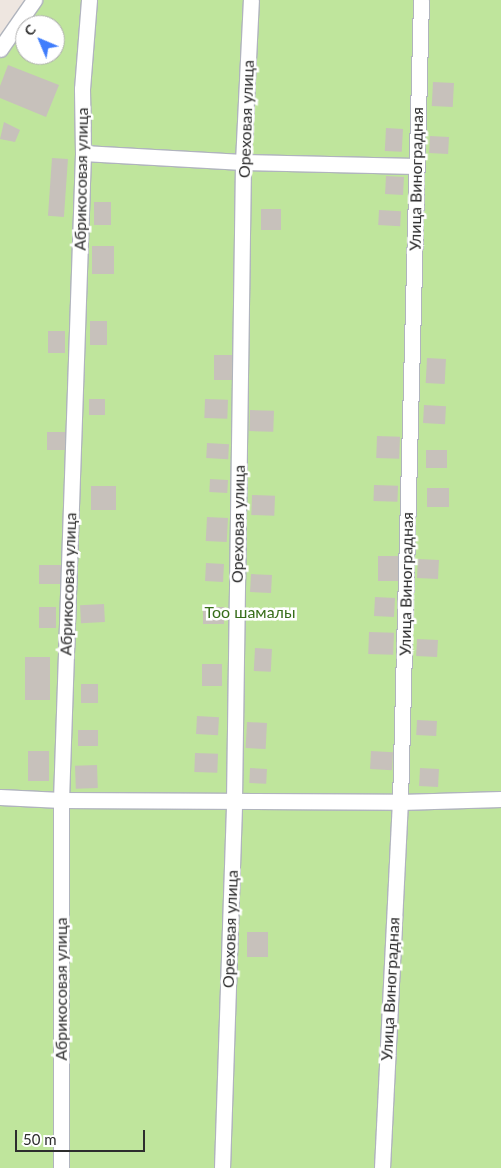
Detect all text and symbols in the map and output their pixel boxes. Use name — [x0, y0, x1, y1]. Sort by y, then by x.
north arrow — [15, 15, 65, 65]
text: С — [20, 20, 39, 39]
street label: Ореховая улица — [234, 60, 258, 178]
street label: Абрикосовая улица — [70, 107, 92, 251]
street label: Улица Виноградная — [405, 107, 427, 251]
street label: Ореховая улица — [227, 465, 249, 583]
street label: Абрикосовая улица — [56, 512, 80, 656]
street label: Улица Виноградная — [395, 512, 417, 656]
park label: Тоо шамалы — [205, 602, 295, 622]
street label: Ореховая улица — [218, 870, 242, 988]
street label: Абрикосовая улица — [51, 917, 71, 1061]
street label: Улица Виноградная — [377, 917, 403, 1061]
scale bar — [18, 1120, 148, 1152]
text: 50 m — [23, 1130, 57, 1148]

